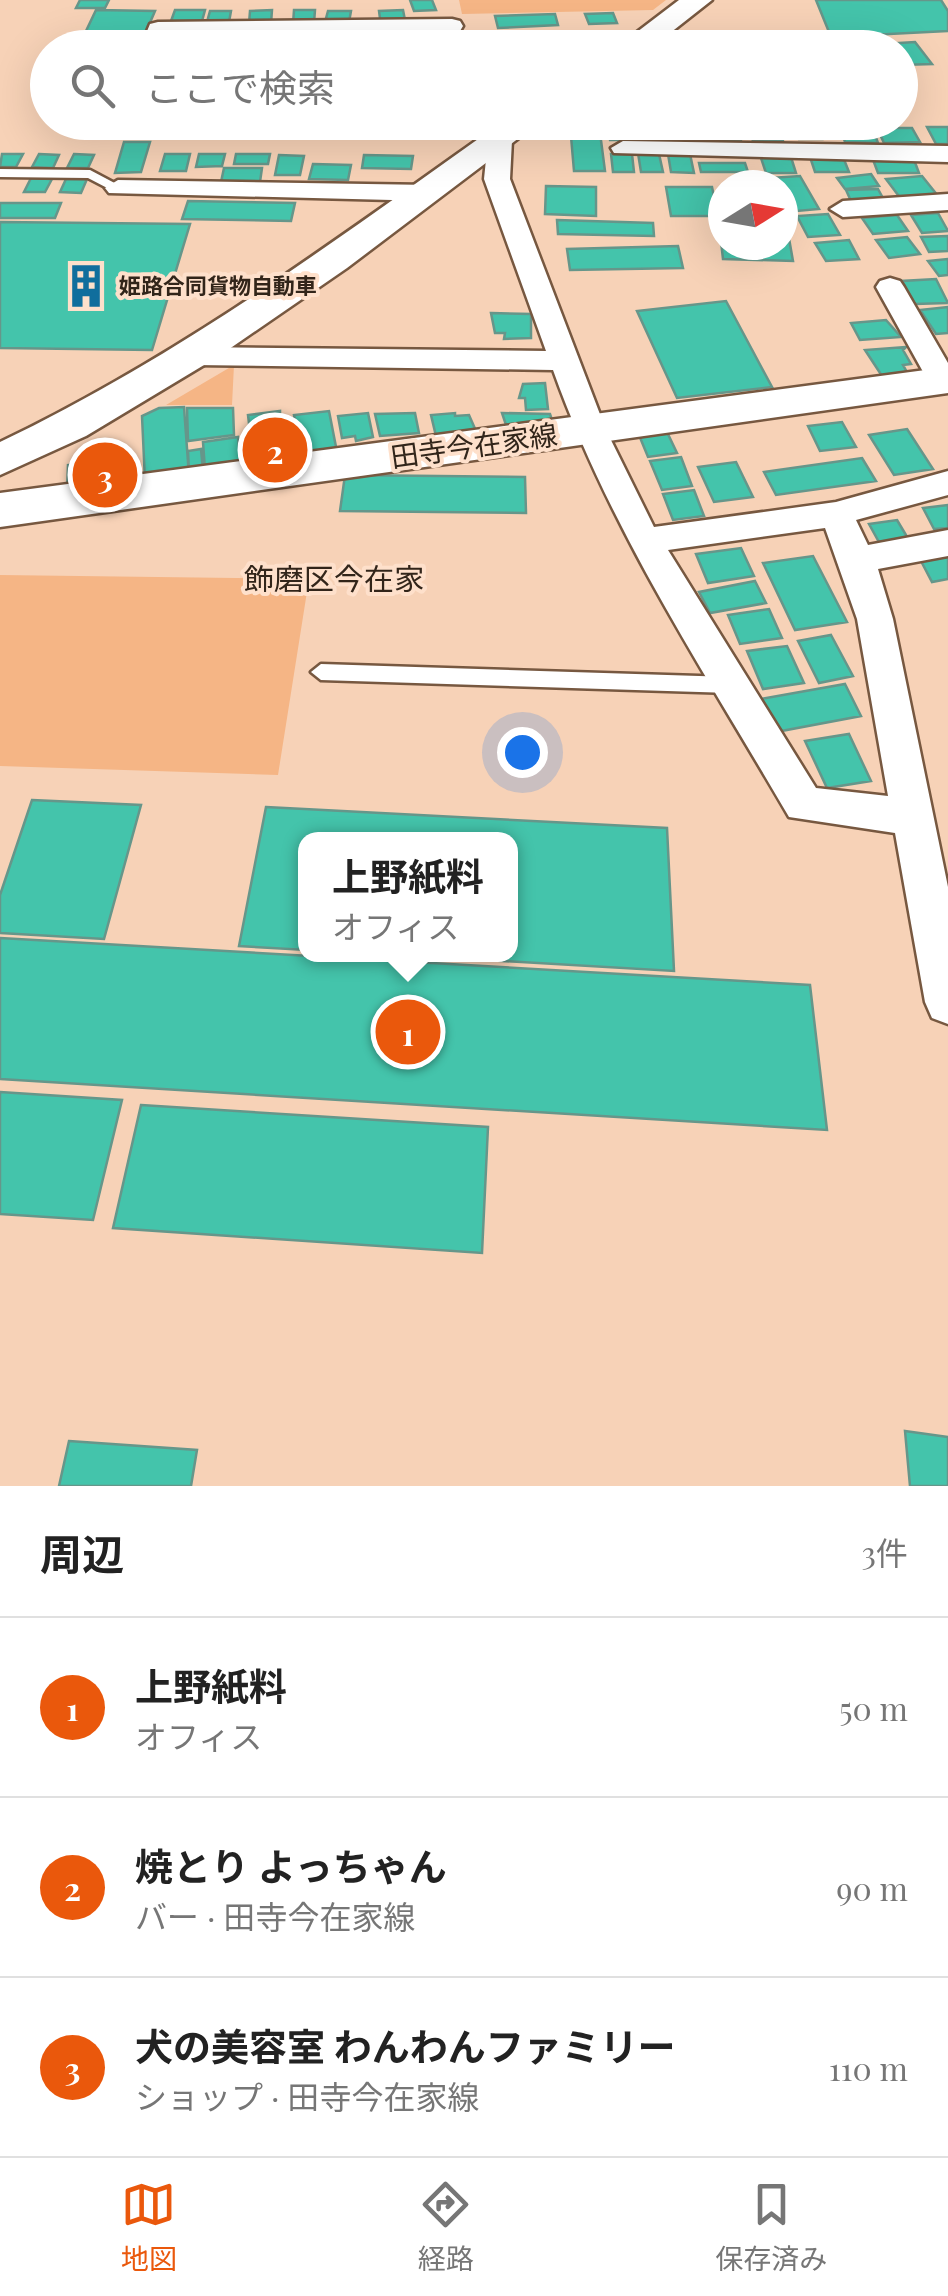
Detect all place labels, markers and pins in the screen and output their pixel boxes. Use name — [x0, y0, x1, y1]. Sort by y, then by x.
building icon: 姫路合同貨物自動車 — [62, 262, 110, 310]
place label: 姫路合同貨物自動車 — [119, 270, 317, 300]
pin: 2 — [242, 412, 308, 488]
pin: 3 — [72, 438, 138, 512]
pin: 1 — [376, 994, 440, 1070]

